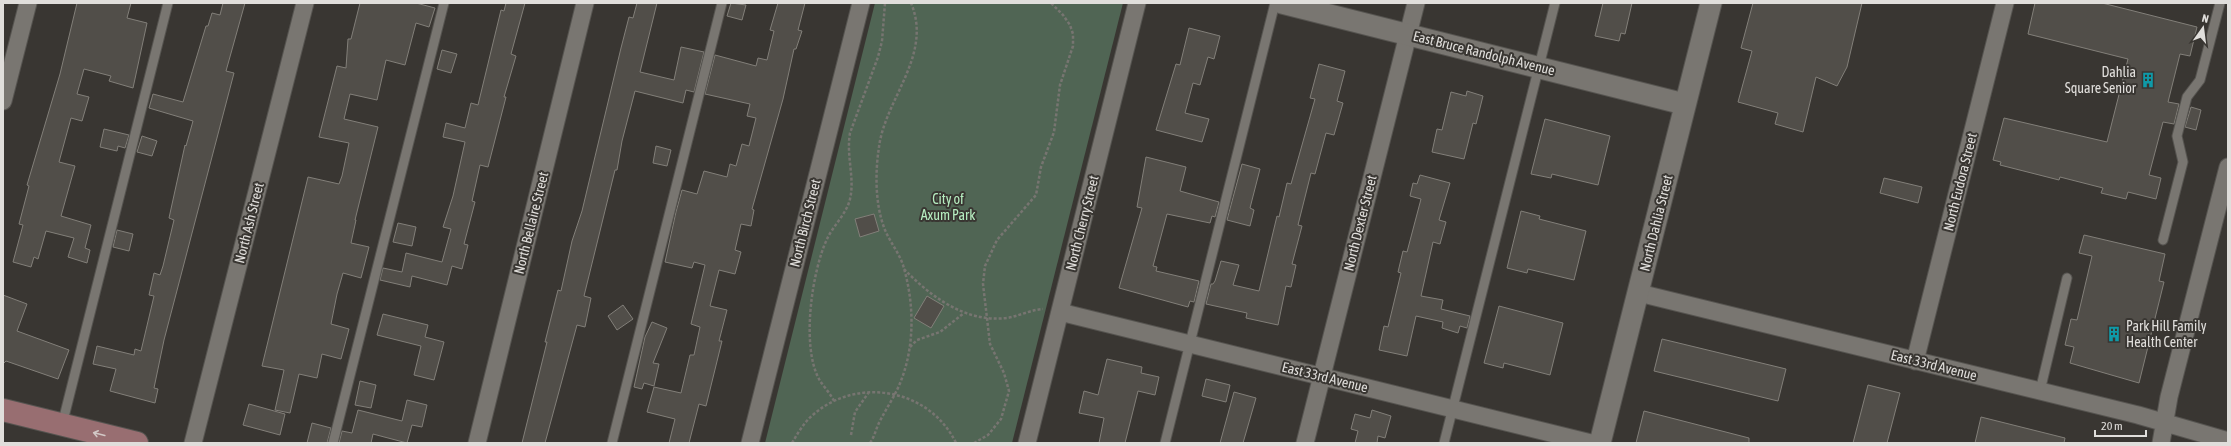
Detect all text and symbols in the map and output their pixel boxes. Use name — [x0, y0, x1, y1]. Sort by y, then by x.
north arrow — [2183, 8, 2223, 48]
text: N — [2201, 12, 2210, 25]
street label: East Bruce Randolph Avenue — [1411, 28, 1557, 78]
place label: Dahlia Square Senior — [2065, 64, 2137, 96]
building icon: Dahlia Square Senior — [2139, 71, 2157, 89]
street label: North Eudora Street — [1940, 131, 1980, 233]
street label: North Bellaire Street — [511, 170, 551, 276]
street label: North Dexter Street — [1340, 173, 1380, 273]
street label: North Dahlia Street — [1636, 173, 1676, 273]
street label: North Cherry Street — [1062, 174, 1102, 272]
street label: North Birch Street — [786, 177, 824, 269]
street label: North Ash Street — [231, 181, 267, 265]
park label: City of Axum Park — [921, 191, 975, 223]
place label: Park Hill Family Health Center — [2126, 318, 2207, 350]
building icon: Park Hill Family Health Center — [2105, 325, 2123, 343]
street label: East 33rd Avenue — [1889, 347, 1979, 383]
street label: East 33rd Avenue — [1280, 359, 1370, 395]
scale bar — [2095, 412, 2146, 438]
text: 20 m — [2101, 419, 2123, 433]
one-way arrow — [93, 429, 106, 437]

